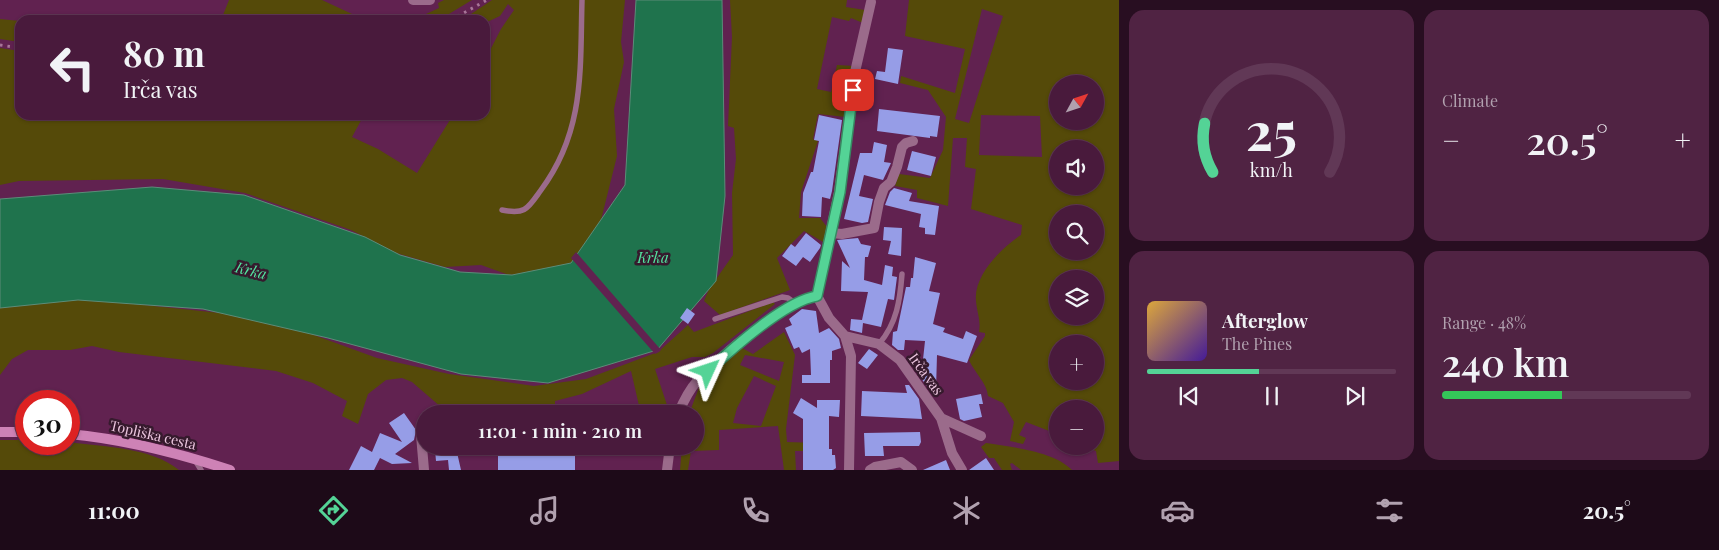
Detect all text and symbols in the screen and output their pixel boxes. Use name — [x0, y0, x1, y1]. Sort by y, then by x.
text: 80 m — [123, 29, 205, 76]
icon: left — [40, 35, 105, 100]
pin — [832, 69, 874, 111]
text: Irča vas — [123, 74, 198, 104]
north arrow — [1049, 75, 1104, 130]
map controls — [1049, 75, 1104, 455]
icon: arrive — [839, 76, 867, 104]
text: Climate — [1442, 90, 1498, 111]
text: 25 — [1246, 95, 1297, 164]
text: 20.5° — [1526, 114, 1608, 165]
text: − — [1442, 121, 1460, 158]
text: + — [1675, 121, 1691, 158]
button: sound — [1049, 140, 1104, 195]
text: km/h — [1250, 158, 1293, 181]
button: search — [1049, 205, 1104, 260]
water label: Krka — [636, 247, 669, 267]
water label: Krka — [233, 256, 269, 284]
button: layers — [1049, 270, 1104, 325]
text: Afterglow — [1222, 307, 1308, 333]
text: Range · 48% — [1442, 312, 1526, 333]
text: The Pines — [1222, 333, 1292, 354]
button: + — [1049, 335, 1104, 390]
text: 240 km — [1442, 336, 1569, 387]
position arrow — [681, 344, 733, 396]
street label: Irča vas — [905, 349, 948, 398]
icon: previous — [1175, 382, 1203, 410]
icon: pause — [1258, 382, 1286, 410]
icon: next — [1341, 382, 1369, 410]
speed limit sign: 30 — [15, 390, 80, 455]
button: − — [1049, 400, 1104, 455]
street label: Topliška cesta — [108, 415, 198, 454]
text: 11:01 · 1 min · 210 m — [478, 417, 642, 443]
icon: directions — [316, 493, 351, 528]
icon: music — [527, 493, 562, 528]
icon: phone — [738, 493, 773, 528]
icon: climate — [949, 493, 984, 528]
icon: car — [1160, 493, 1195, 528]
icon: filters — [1372, 493, 1407, 528]
text: 11:00 — [88, 495, 140, 525]
text: 20.5° — [1583, 495, 1631, 525]

